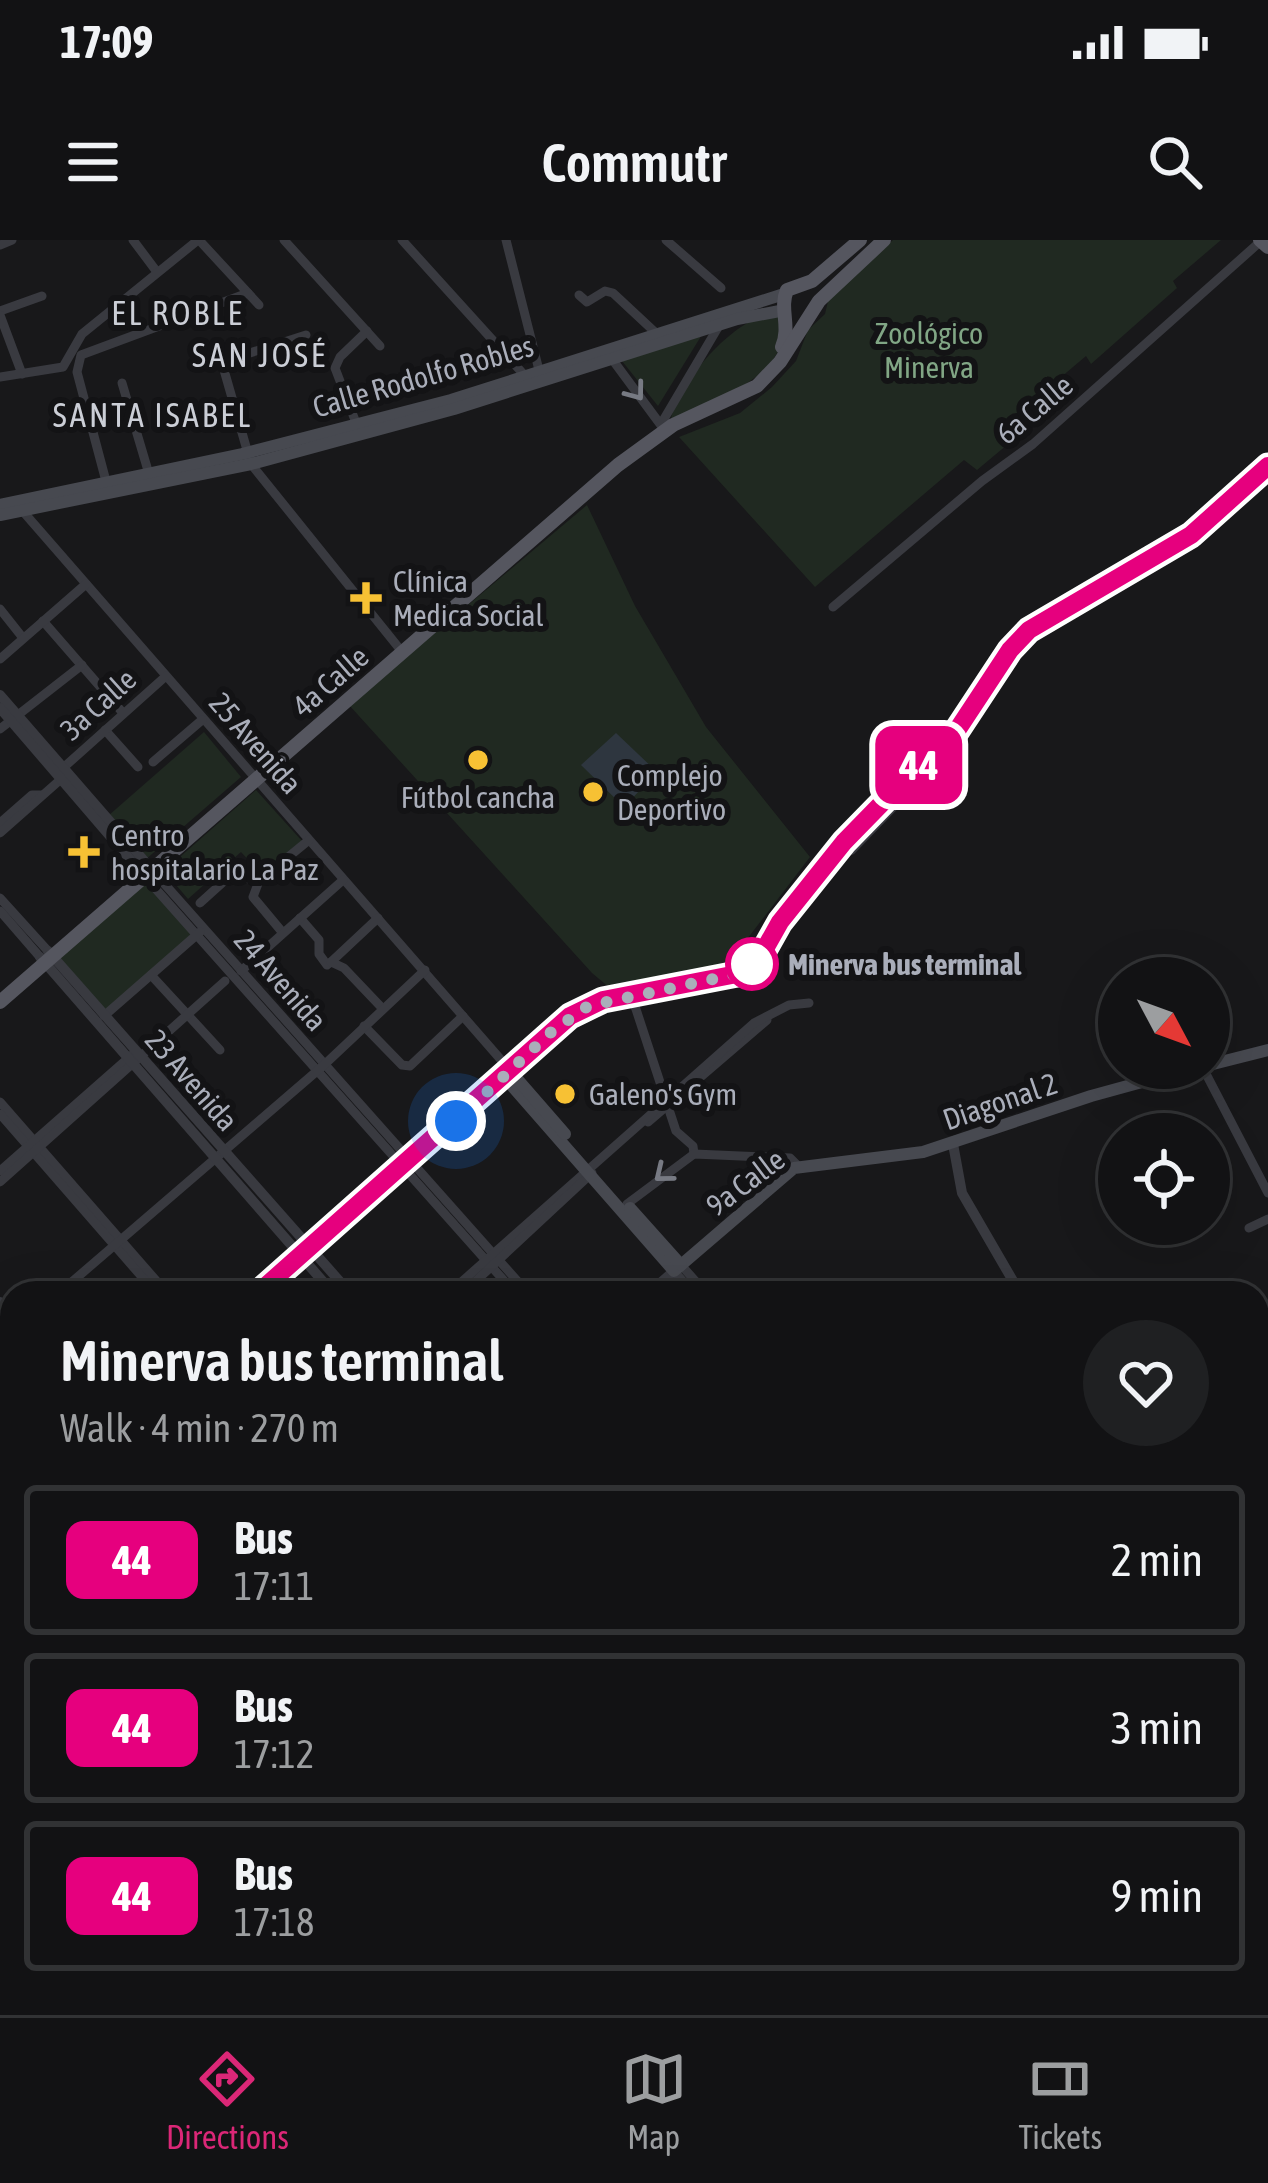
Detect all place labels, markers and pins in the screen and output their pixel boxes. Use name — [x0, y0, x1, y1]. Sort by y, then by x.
place label: Clínica Medica Social — [393, 564, 543, 632]
marker: Clínica Medica Social — [350, 582, 382, 614]
marker: Fútbol cancha — [465, 747, 491, 773]
place label: Complejo Deportivo — [617, 758, 726, 826]
marker: Complejo Deportivo — [580, 779, 606, 805]
place label: Fútbol cancha — [401, 780, 555, 814]
place label: Centro hospitalario La Paz — [111, 818, 319, 886]
marker: Centro hospitalario La Paz — [68, 836, 100, 868]
marker: Minerva bus terminal — [727, 939, 777, 989]
place label: Minerva bus terminal — [788, 947, 1022, 981]
place label: Galeno's Gym — [589, 1077, 737, 1111]
marker: Galeno's Gym — [552, 1081, 578, 1107]

